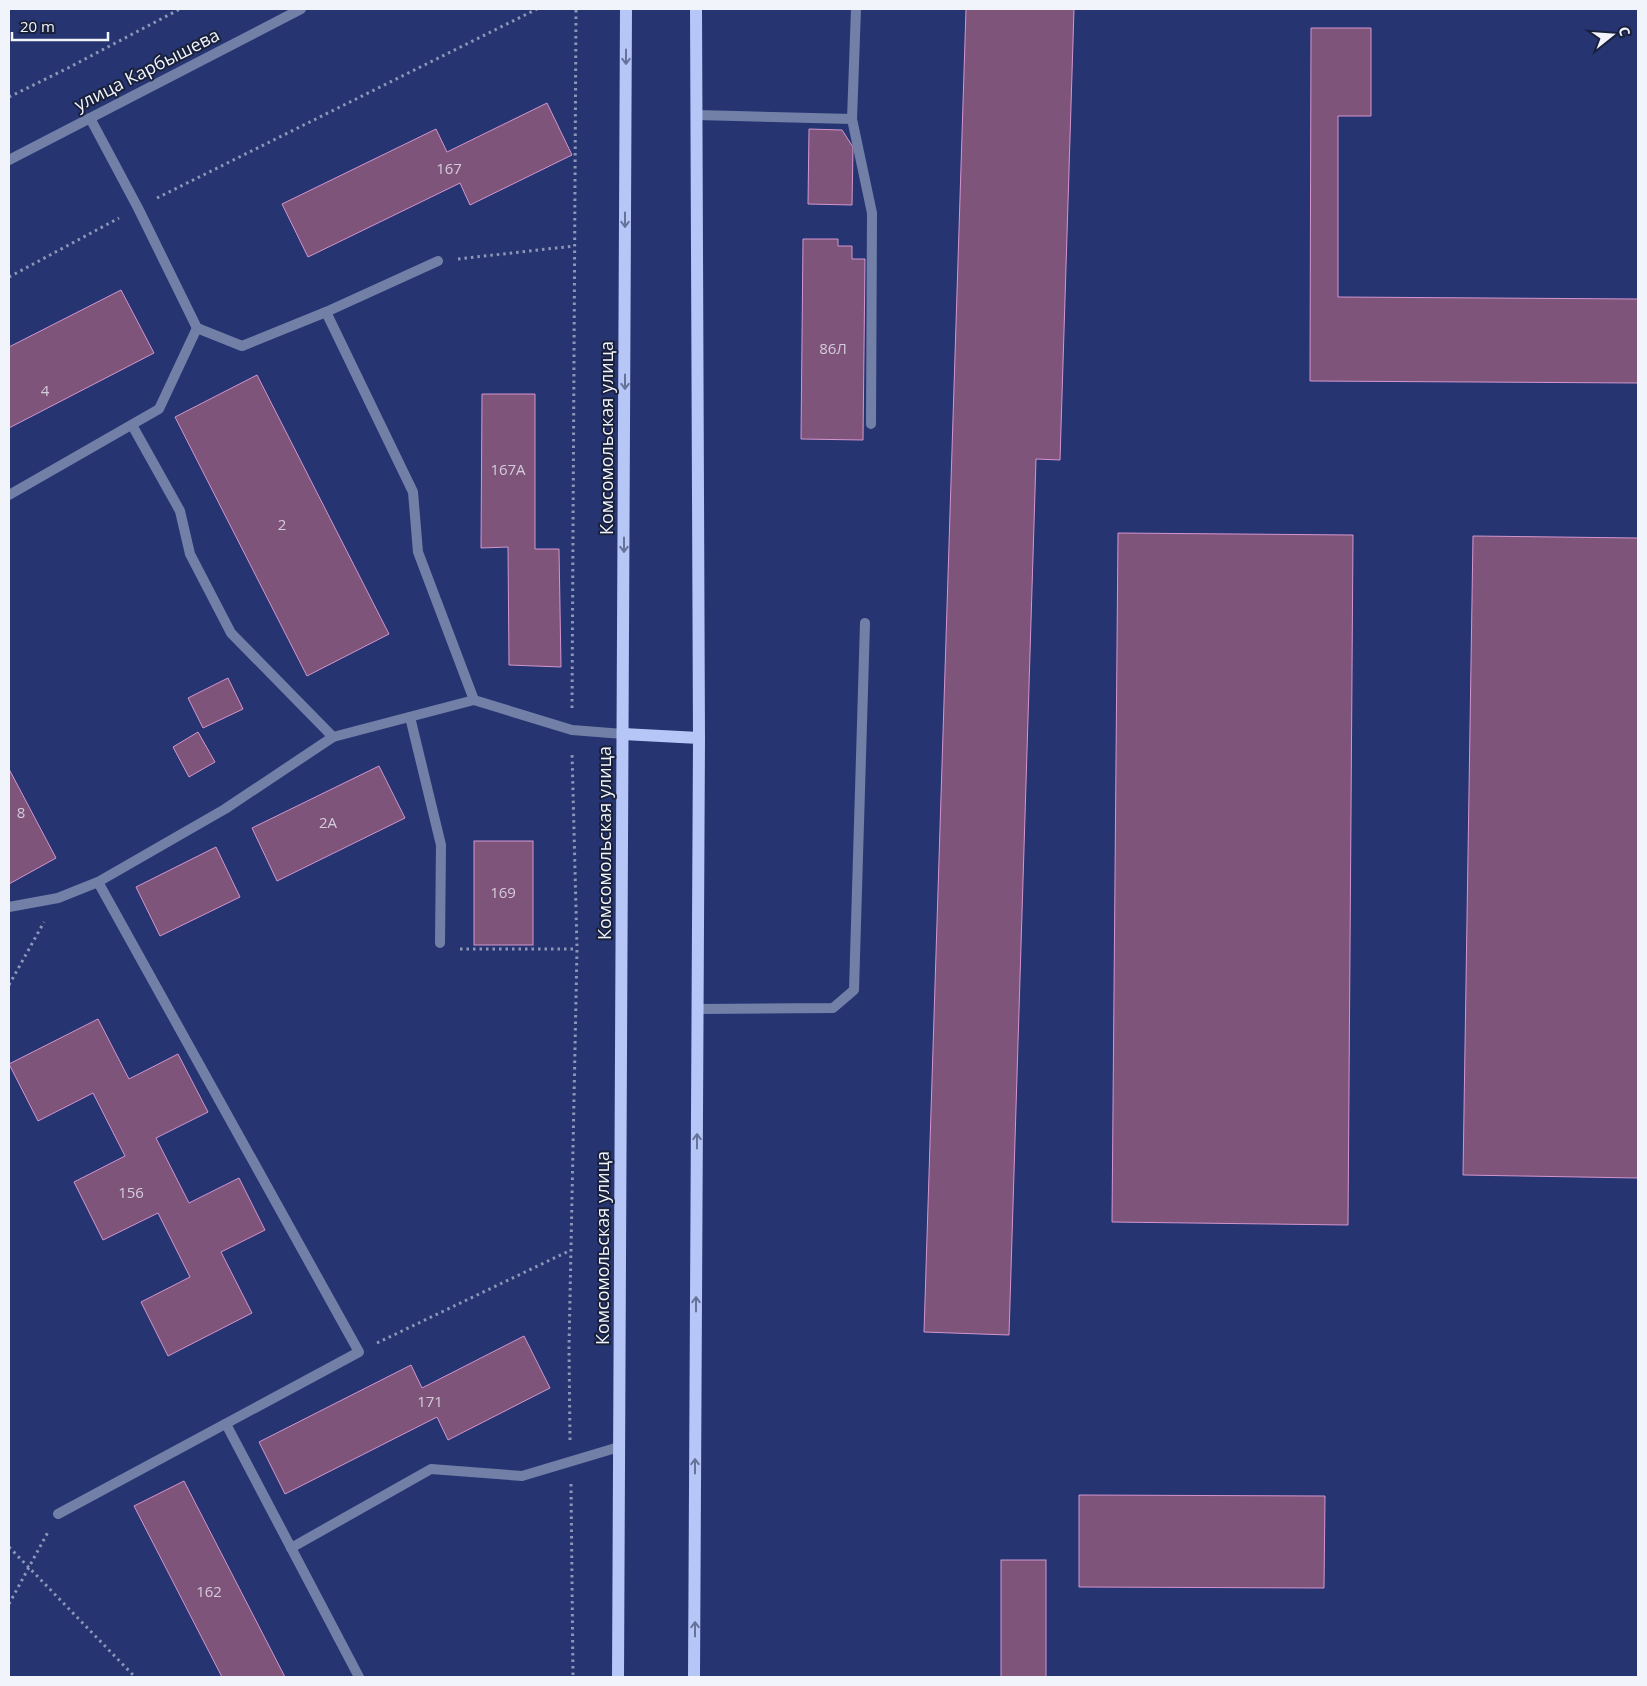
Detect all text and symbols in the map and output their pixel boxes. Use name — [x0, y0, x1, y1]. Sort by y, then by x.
scale bar — [12, 10, 109, 42]
north arrow — [1587, 10, 1637, 60]
text: 20 m — [20, 16, 55, 36]
street label: улица Карбышева — [70, 22, 223, 116]
text: С — [1615, 24, 1635, 38]
one-way arrow — [621, 49, 631, 65]
house number: 167 — [436, 158, 462, 178]
one-way arrow — [620, 212, 630, 228]
house number: 86Л — [819, 338, 847, 358]
street label: Комсомольская улица — [594, 341, 618, 535]
one-way arrow — [620, 374, 630, 390]
house number: 4 — [41, 380, 50, 400]
house number: 167А — [490, 459, 526, 479]
house number: 2 — [278, 514, 286, 534]
one-way arrow — [619, 536, 629, 553]
street label: Комсомольская улица — [592, 746, 616, 940]
house number: 8 — [17, 802, 25, 822]
house number: 2А — [319, 812, 338, 832]
house number: 169 — [490, 882, 516, 902]
one-way arrow — [692, 1133, 702, 1150]
street label: Комсомольская улица — [590, 1151, 614, 1345]
house number: 156 — [118, 1182, 144, 1202]
one-way arrow — [692, 1296, 701, 1312]
house number: 171 — [417, 1391, 443, 1411]
one-way arrow — [691, 1458, 700, 1474]
house number: 162 — [196, 1581, 222, 1601]
one-way arrow — [690, 1621, 699, 1637]

